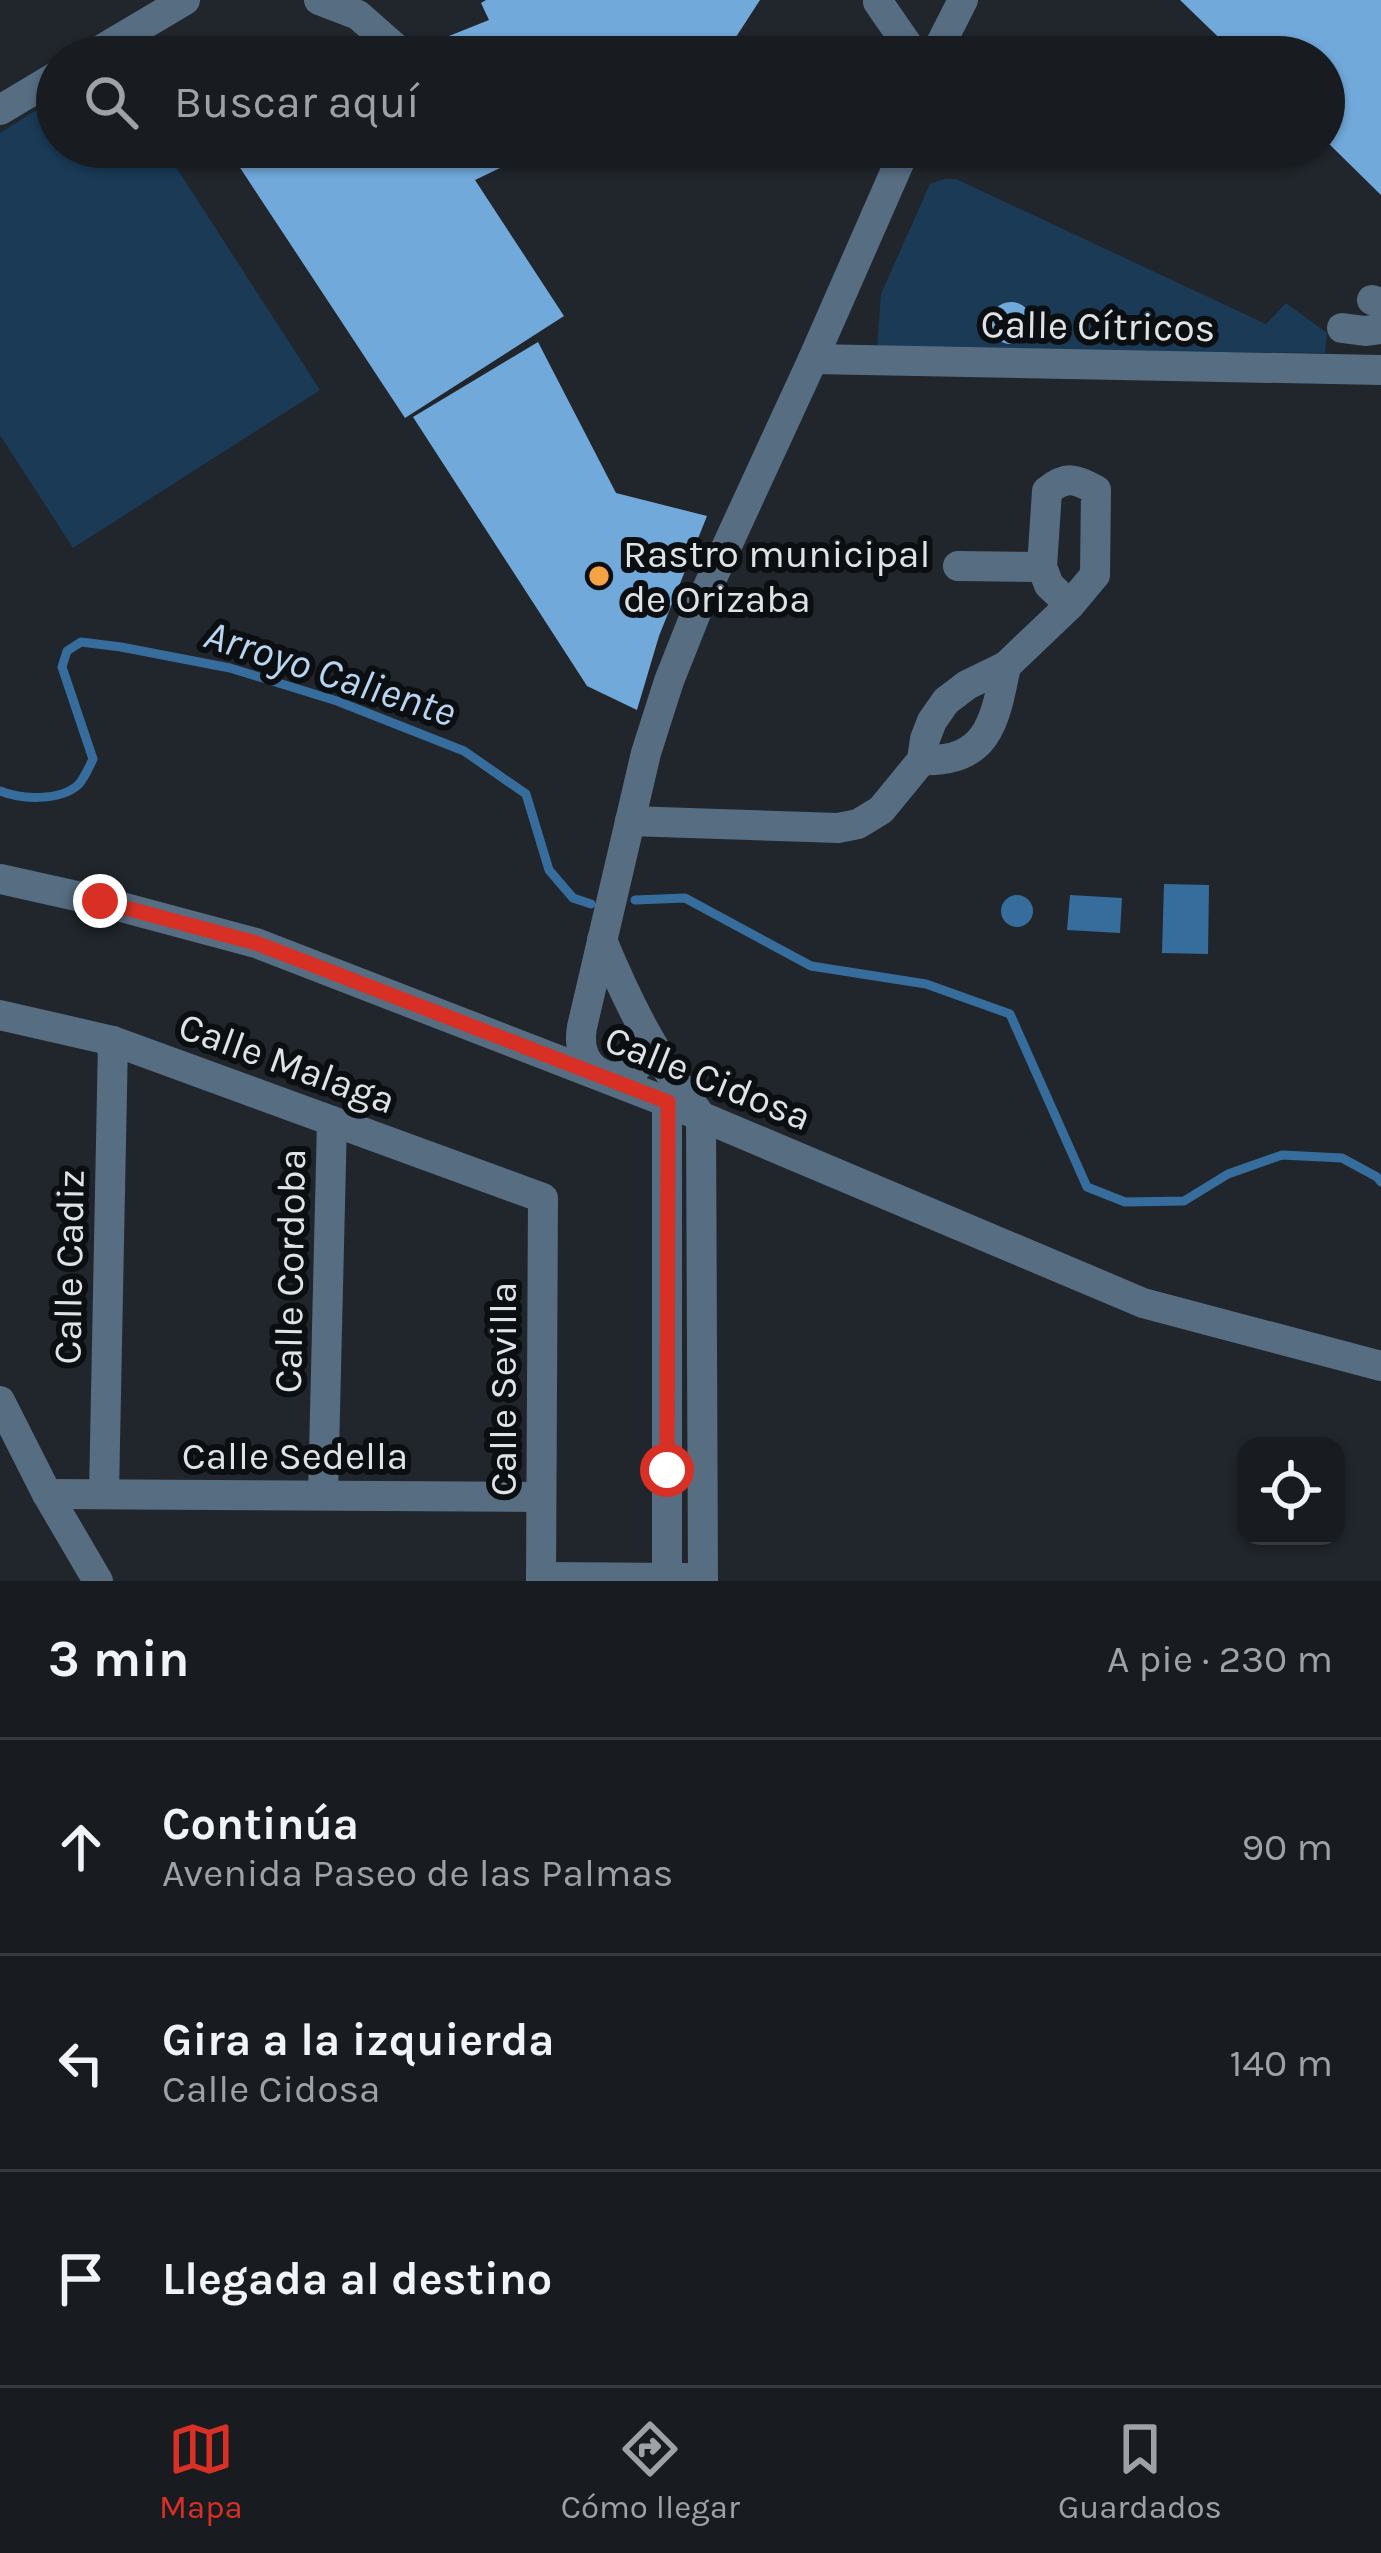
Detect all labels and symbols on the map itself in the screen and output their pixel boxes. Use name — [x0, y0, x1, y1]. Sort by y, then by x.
street label: Calle Cítricos — [980, 301, 1216, 351]
place label: Rastro municipal de Orizaba — [623, 531, 930, 622]
marker: Rastro municipal de Orizaba — [586, 563, 612, 589]
water label: Arroyo Caliente — [198, 609, 462, 737]
route end — [73, 874, 127, 928]
street label: Calle Malaga — [173, 1003, 401, 1123]
street label: Calle Cidosa — [598, 1016, 818, 1140]
street label: Calle Cordoba — [265, 1148, 315, 1394]
street label: Calle Cadiz — [44, 1169, 94, 1365]
street label: Calle Sevilla — [480, 1282, 526, 1496]
street label: Calle Sedella — [182, 1433, 408, 1479]
route start — [640, 1443, 694, 1497]

